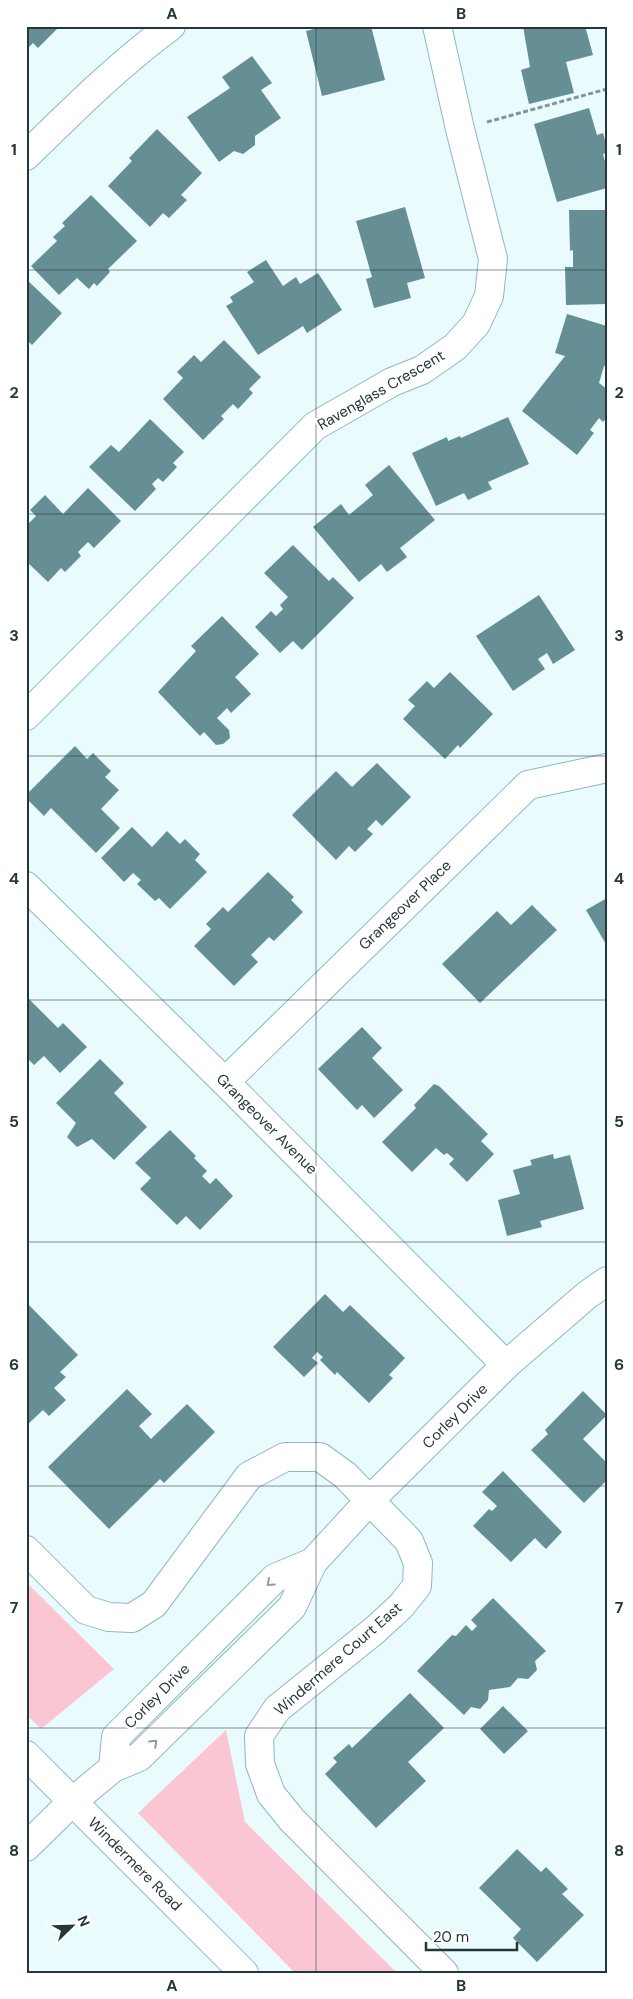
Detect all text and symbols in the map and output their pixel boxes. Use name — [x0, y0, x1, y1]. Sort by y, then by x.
text: A — [166, 3, 178, 24]
text: B — [456, 3, 466, 24]
text: 1 — [11, 139, 17, 160]
text: 1 — [616, 139, 622, 160]
street label: Ravenglass Crescent — [314, 345, 448, 435]
text: 2 — [9, 382, 19, 403]
text: 2 — [614, 382, 624, 403]
text: 3 — [9, 625, 19, 646]
text: 3 — [614, 625, 624, 646]
street label: Grangeover Place — [354, 856, 456, 954]
text: 4 — [9, 868, 19, 889]
text: 4 — [614, 868, 624, 889]
street label: Grangeover Avenue — [212, 1069, 322, 1179]
text: 5 — [9, 1111, 19, 1132]
text: 5 — [614, 1111, 624, 1132]
text: 6 — [9, 1354, 19, 1375]
text: 6 — [614, 1354, 624, 1375]
street label: Corley Drive — [418, 1379, 492, 1453]
one-way arrow — [267, 1577, 276, 1586]
text: 7 — [10, 1597, 19, 1618]
text: 7 — [615, 1597, 624, 1618]
street label: Windermere Court East — [270, 1598, 406, 1720]
street label: Corley Drive — [120, 1659, 194, 1733]
one-way arrow — [148, 1740, 157, 1749]
street label: Windermere Road — [84, 1813, 186, 1915]
text: 8 — [9, 1840, 19, 1861]
text: 8 — [614, 1840, 624, 1861]
north arrow — [48, 1902, 98, 1952]
text: N — [74, 1913, 94, 1929]
scale bar — [426, 1919, 517, 1951]
text: 20 m — [433, 1927, 469, 1947]
text: A — [166, 1975, 178, 1996]
text: B — [456, 1975, 466, 1996]

